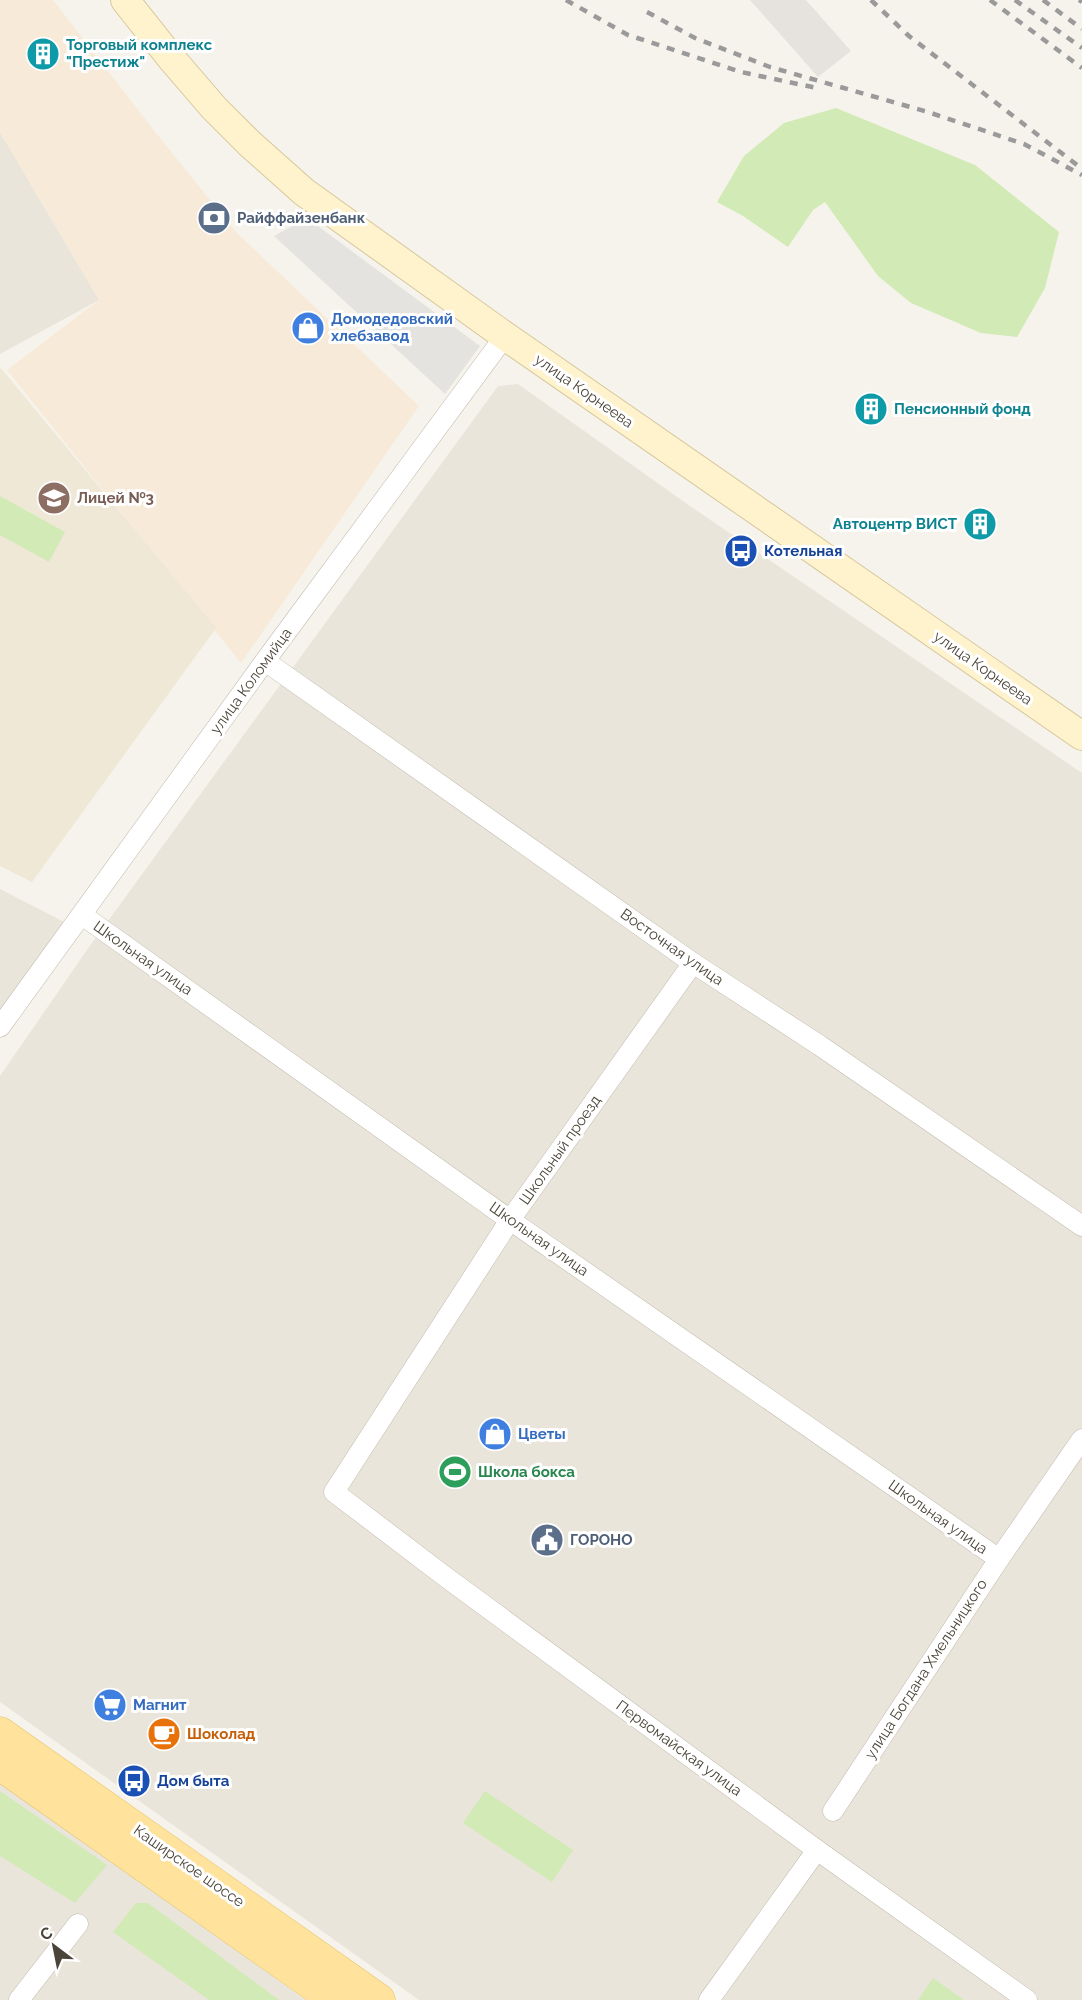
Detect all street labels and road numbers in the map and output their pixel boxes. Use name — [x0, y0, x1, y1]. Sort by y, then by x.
street label: улица Корнеева — [531, 350, 637, 432]
street label: улица Коломийца — [206, 624, 296, 738]
street label: улица Корнеева — [930, 627, 1036, 709]
street label: Восточная улица — [617, 905, 727, 989]
street label: Школьная улица — [90, 917, 196, 999]
street label: Школьный проезд — [516, 1092, 605, 1208]
street label: Школьная улица — [486, 1198, 592, 1280]
street label: Школьная улица — [885, 1476, 991, 1558]
street label: улица Богдана Хмельницкого — [861, 1576, 991, 1762]
street label: Первомайская улица — [613, 1696, 745, 1800]
street label: Каширское шоссе — [130, 1821, 248, 1911]

